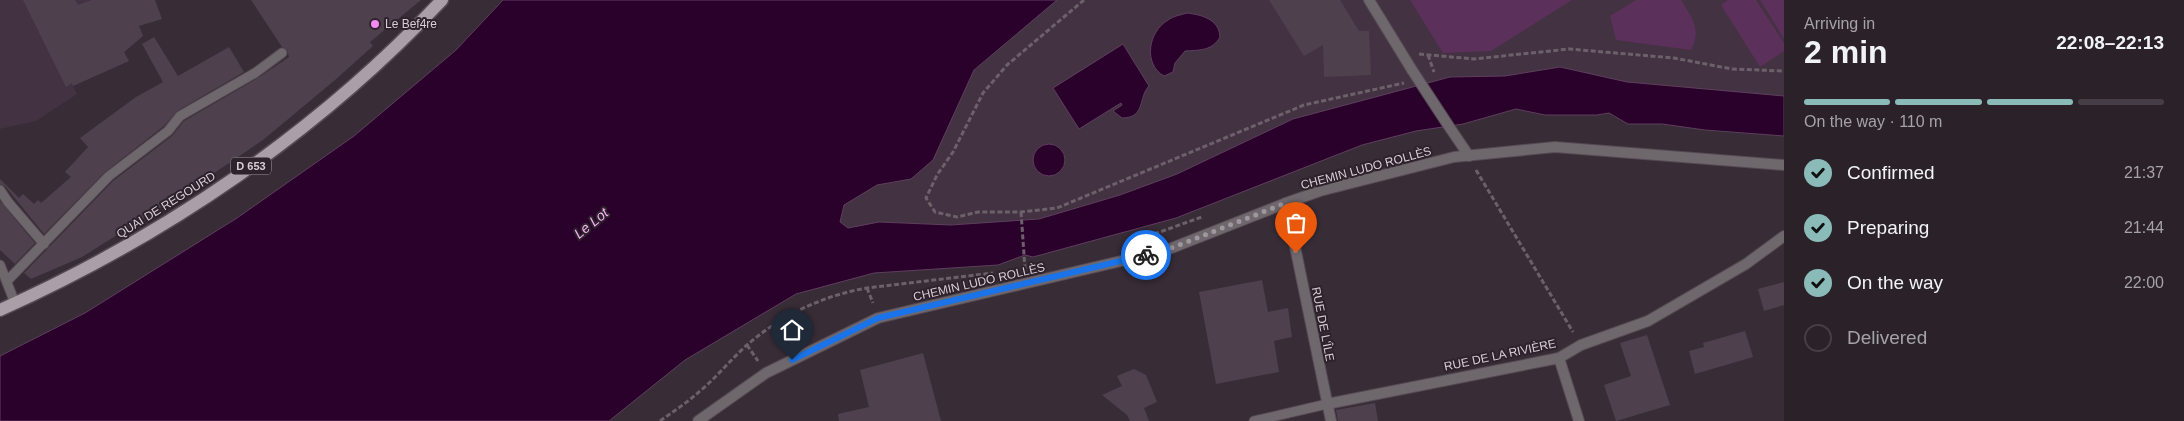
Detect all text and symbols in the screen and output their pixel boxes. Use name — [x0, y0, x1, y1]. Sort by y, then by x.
text: Arriving in — [1804, 15, 1875, 32]
place label: Le Bef4re — [385, 17, 437, 31]
marker: Le Bef4re — [369, 18, 381, 30]
text: 22:08–22:13 — [2056, 32, 2164, 53]
text: 2 min — [1804, 34, 1888, 70]
text: On the way · 110 m — [1804, 113, 1942, 130]
street label: CHEMIN LUDO ROLLÈS — [1299, 143, 1433, 192]
road number: D 653 — [231, 158, 271, 175]
icon: check — [1804, 159, 1832, 187]
text: Confirmed — [1847, 162, 1935, 183]
text: 21:37 — [2124, 164, 2164, 181]
street label: QUAI DE REGOURD — [114, 169, 218, 241]
pin — [1275, 202, 1317, 253]
water label: Le Lot — [571, 204, 612, 241]
icon: bag — [1282, 209, 1310, 237]
icon: check — [1804, 214, 1832, 242]
text: Preparing — [1847, 217, 1929, 238]
text: 21:44 — [2124, 219, 2164, 236]
courier — [1121, 230, 1171, 280]
icon: bike — [1132, 241, 1160, 269]
street label: CHEMIN LUDO ROLLÈS — [912, 259, 1046, 304]
icon: check — [1804, 269, 1832, 297]
text: On the way — [1847, 272, 1943, 293]
text: 22:00 — [2124, 274, 2164, 291]
street label: RUE DE L'ÎLE — [1309, 285, 1338, 362]
pin — [771, 309, 813, 360]
icon: home — [778, 316, 806, 344]
text: Delivered — [1847, 327, 1927, 348]
street label: RUE DE LA RIVIÈRE — [1443, 335, 1557, 374]

